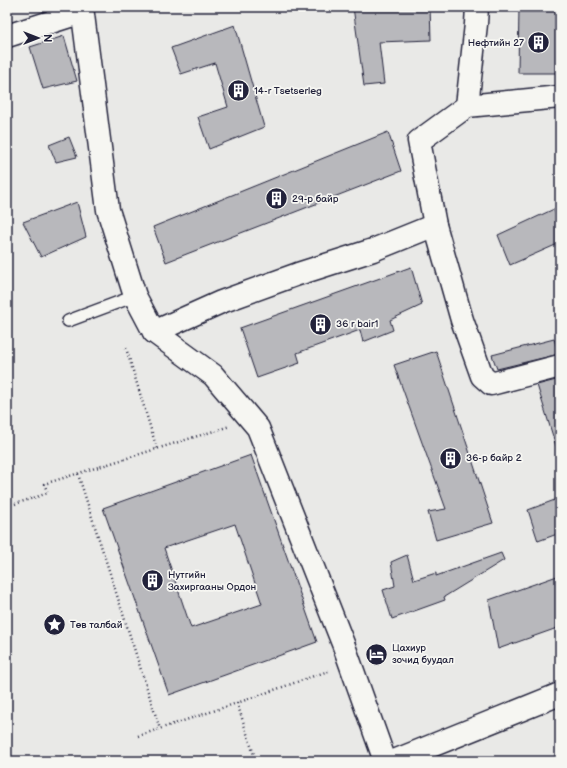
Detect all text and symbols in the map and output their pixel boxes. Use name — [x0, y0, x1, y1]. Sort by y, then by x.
north arrow — [18, 18, 58, 58]
building icon: Нефтийн 27 — [526, 30, 552, 56]
text: N — [41, 34, 54, 42]
place label: Нефтийн 27 — [468, 37, 524, 49]
building icon: 14-r Tsetserleg — [226, 78, 252, 104]
place label: 14-r Tsetserleg — [254, 85, 322, 97]
building icon: 29-р байр — [263, 186, 289, 212]
place label: 29-р байр — [292, 193, 339, 205]
building icon: 36 r bair1 — [308, 311, 334, 337]
place label: 36 r bair1 — [336, 318, 379, 330]
building icon: 36-р байр 2 — [437, 445, 463, 471]
place label: 36-р байр 2 — [466, 452, 522, 464]
building icon: Нутгийн Захиргааны Ордон — [139, 568, 165, 594]
place label: Нутгийн Захиргааны Ордон — [168, 569, 256, 593]
place icon: Төв талбай — [42, 612, 68, 638]
place label: Төв талбай — [70, 619, 123, 631]
hotel icon: Цахиур зочид буудал — [363, 641, 389, 667]
place label: Цахиур зочид буудал — [392, 642, 454, 666]

